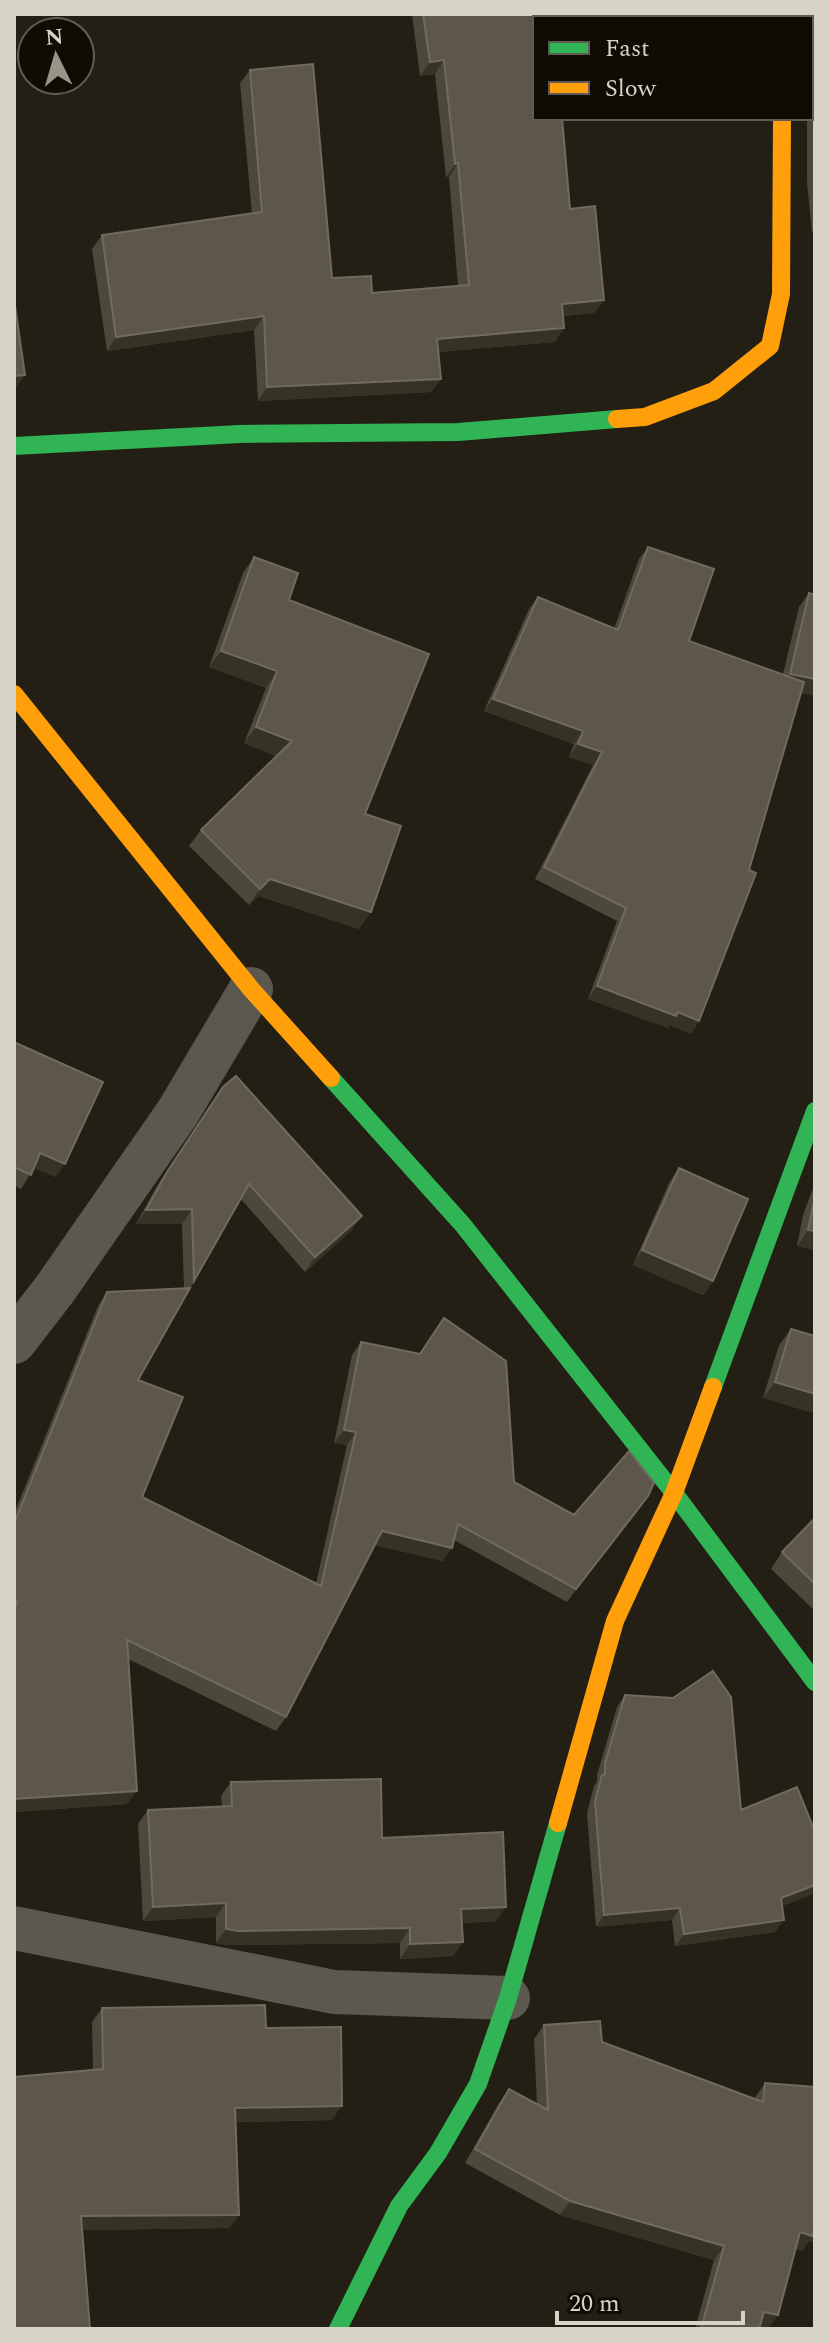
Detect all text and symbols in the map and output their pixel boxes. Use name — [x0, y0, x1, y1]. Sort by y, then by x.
north arrow — [16, 16, 96, 96]
legend — [533, 16, 813, 120]
text: N — [44, 20, 65, 55]
text: Fast — [605, 31, 650, 67]
text: Slow — [605, 71, 657, 107]
scale bar — [557, 2275, 743, 2325]
text: 20 m — [569, 2286, 620, 2322]

